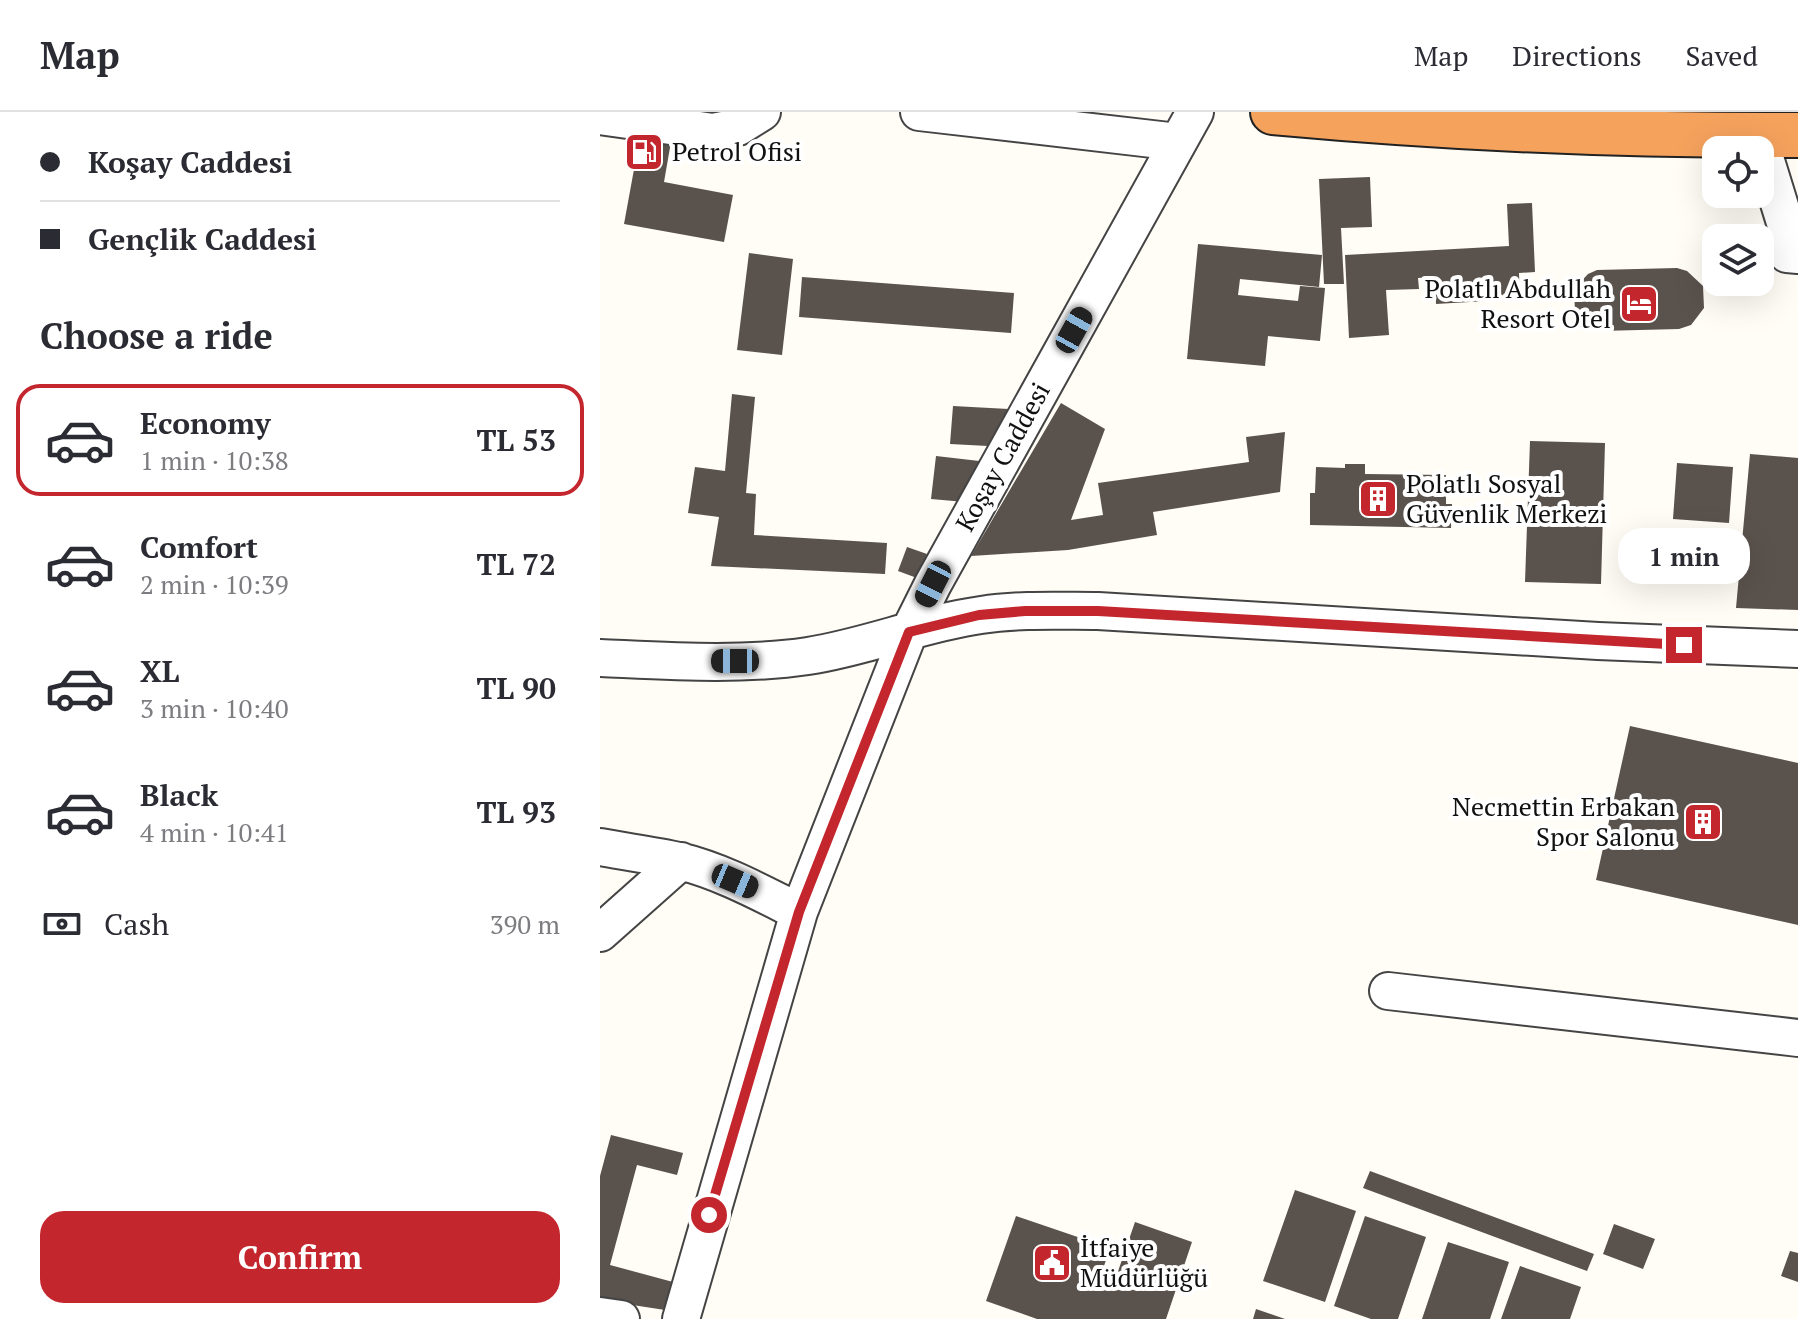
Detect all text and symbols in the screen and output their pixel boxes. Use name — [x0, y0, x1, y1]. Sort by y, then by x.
text: Map — [40, 30, 120, 80]
text: Map — [1414, 37, 1468, 74]
text: Directions — [1512, 37, 1642, 74]
text: Saved — [1686, 37, 1758, 74]
fuel station icon: Petrol Ofisi — [623, 131, 665, 173]
place label: Petrol Ofisi — [672, 134, 802, 168]
map controls — [1702, 136, 1774, 296]
button: locate — [1702, 136, 1774, 208]
text: Koşay Caddesi — [88, 142, 292, 182]
text: Gençlik Caddesi — [88, 219, 317, 259]
button: layers — [1702, 224, 1774, 296]
place label: Polatlı Abdullah Resort Otel — [1425, 271, 1611, 335]
hotel icon: Polatlı Abdullah Resort Otel — [1618, 283, 1660, 325]
car — [1052, 303, 1096, 357]
text: Choose a ride — [40, 312, 273, 359]
street label: Koşay Caddesi — [947, 376, 1057, 537]
text: Economy — [140, 403, 271, 443]
icon: car — [44, 404, 116, 476]
text: TL 53 — [477, 420, 556, 460]
text: 1 min · 10:38 — [140, 443, 289, 477]
place label: Polatlı Sosyal Güvenlik Merkezi — [1406, 466, 1607, 530]
building icon: Polatlı Sosyal Güvenlik Merkezi — [1357, 478, 1399, 520]
text: Comfort — [140, 527, 258, 567]
icon: car — [44, 528, 116, 600]
callout: 1 min — [1618, 529, 1750, 585]
text: 1 min — [1648, 539, 1720, 573]
text: TL 72 — [477, 544, 556, 584]
car — [911, 557, 955, 611]
text: 2 min · 10:39 — [140, 567, 289, 601]
route end — [1666, 627, 1702, 663]
car — [711, 649, 759, 673]
text: XL — [140, 651, 179, 691]
icon: car — [44, 652, 116, 724]
text: TL 90 — [477, 668, 556, 708]
text: 3 min · 10:40 — [140, 691, 289, 725]
text: Black — [140, 775, 218, 815]
icon: car — [44, 776, 116, 848]
place label: Necmettin Erbakan Spor Salonu — [1452, 789, 1675, 853]
text: TL 93 — [477, 792, 556, 832]
building icon: Necmettin Erbakan Spor Salonu — [1682, 801, 1724, 843]
text: 4 min · 10:41 — [140, 815, 289, 849]
car — [708, 861, 762, 901]
icon: cash — [40, 902, 84, 946]
text: Cash — [104, 904, 169, 944]
text: 390 m — [490, 907, 560, 941]
route start — [691, 1197, 727, 1233]
button: Confirm — [40, 1211, 560, 1303]
place label: İtfaiye Müdürlüğü — [1080, 1230, 1208, 1294]
public building icon: İtfaiye Müdürlüğü — [1031, 1242, 1073, 1284]

